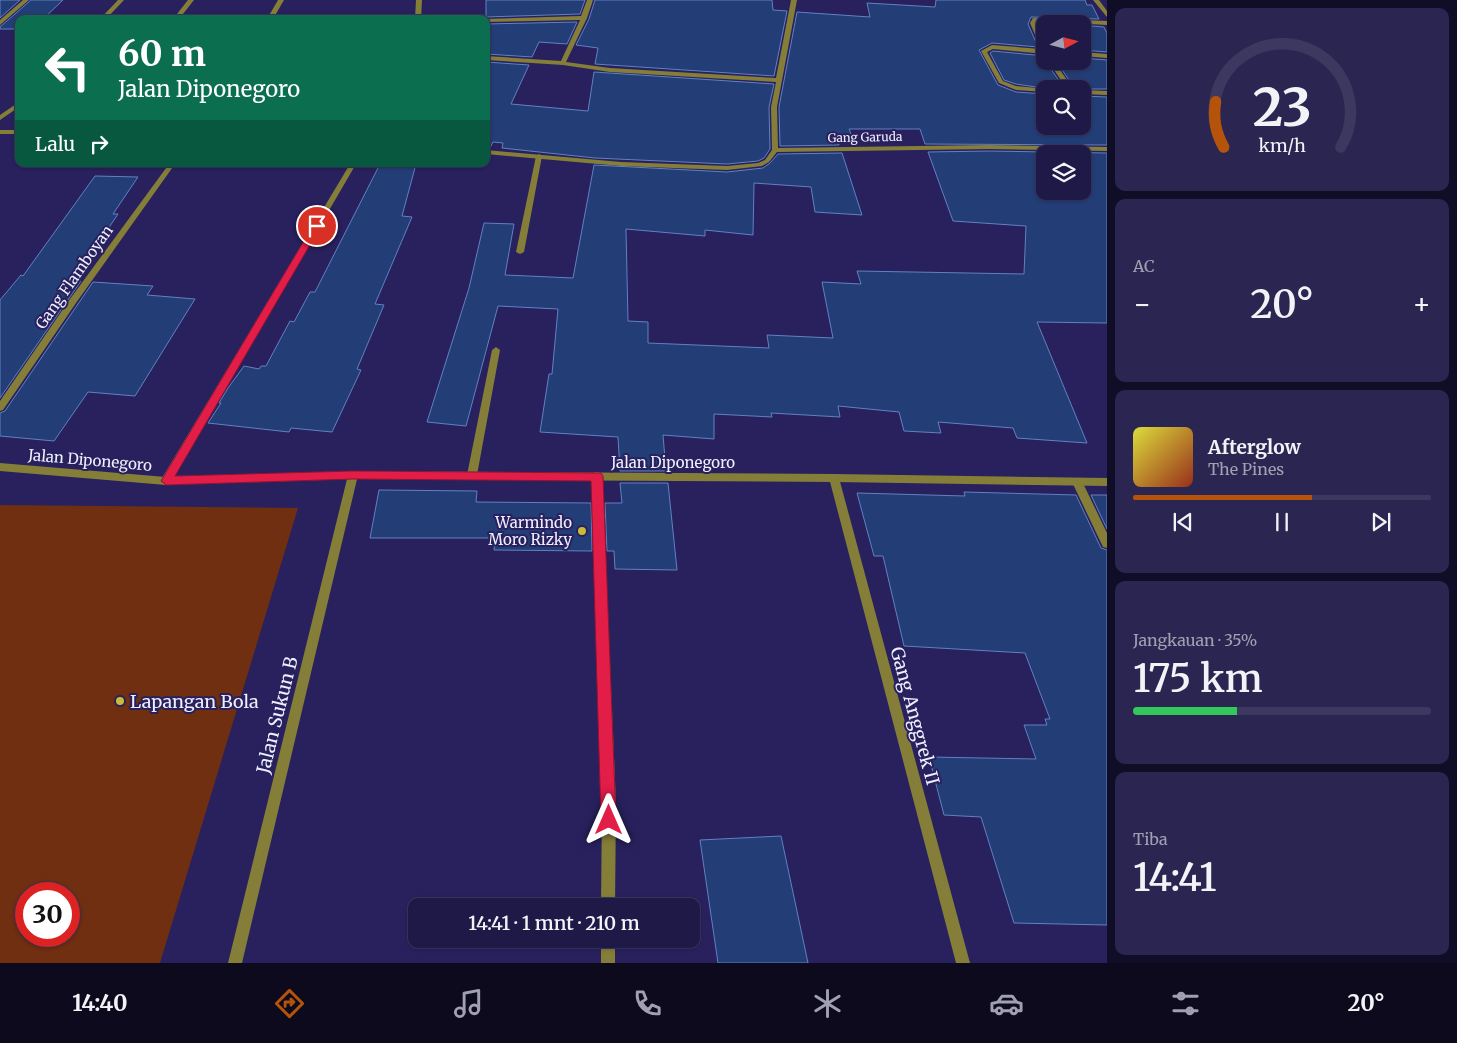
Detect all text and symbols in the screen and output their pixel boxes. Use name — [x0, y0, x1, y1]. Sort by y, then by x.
north arrow — [1036, 15, 1091, 70]
map controls — [1036, 15, 1091, 200]
text: 60 m — [118, 32, 206, 76]
icon: left — [35, 35, 100, 100]
text: Jalan Diponegoro — [118, 75, 300, 103]
text: 23 — [1252, 75, 1312, 140]
button: search — [1036, 80, 1091, 135]
street label: Gang Garuda — [827, 129, 903, 145]
icon: right — [85, 130, 113, 158]
text: Lalu — [35, 132, 75, 156]
text: km/h — [1258, 134, 1306, 157]
button: layers — [1036, 145, 1091, 200]
pin — [296, 205, 338, 247]
icon: arrive — [303, 212, 331, 240]
street label: Gang Flamboyan — [31, 221, 117, 333]
text: AC — [1133, 256, 1155, 276]
text: 20° — [1250, 281, 1314, 328]
text: − — [1133, 286, 1152, 322]
text: + — [1412, 286, 1431, 322]
text: Afterglow — [1208, 435, 1301, 459]
street label: Jalan Diponegoro — [26, 445, 153, 475]
street label: Jalan Diponegoro — [610, 453, 735, 472]
text: The Pines — [1208, 459, 1284, 479]
icon: previous — [1169, 508, 1197, 536]
icon: pause — [1268, 508, 1296, 536]
icon: next — [1367, 508, 1395, 536]
place label: Warmindo Moro Rizky — [488, 513, 572, 549]
marker: Warmindo Moro Rizky — [576, 525, 588, 537]
text: Jangkauan · 35% — [1133, 630, 1257, 650]
street label: Gang Anggrek II — [886, 644, 944, 788]
street label: Jalan Sukun B — [251, 654, 303, 777]
text: 175 km — [1133, 655, 1263, 702]
place label: Lapangan Bola — [130, 690, 259, 713]
marker: Lapangan Bola — [114, 695, 126, 707]
position arrow — [582, 793, 634, 845]
text: Tiba — [1133, 829, 1168, 849]
text: 14:41 — [1133, 854, 1217, 901]
speed limit sign: 30 — [15, 882, 80, 947]
text: 14:41 · 1 mnt · 210 m — [468, 911, 640, 935]
icon: directions — [272, 986, 307, 1021]
icon: music — [451, 986, 486, 1021]
icon: phone — [630, 986, 665, 1021]
icon: climate — [810, 986, 845, 1021]
icon: car — [989, 986, 1024, 1021]
icon: filters — [1168, 986, 1203, 1021]
text: 14:40 — [72, 989, 128, 1017]
text: 20° — [1348, 989, 1385, 1017]

